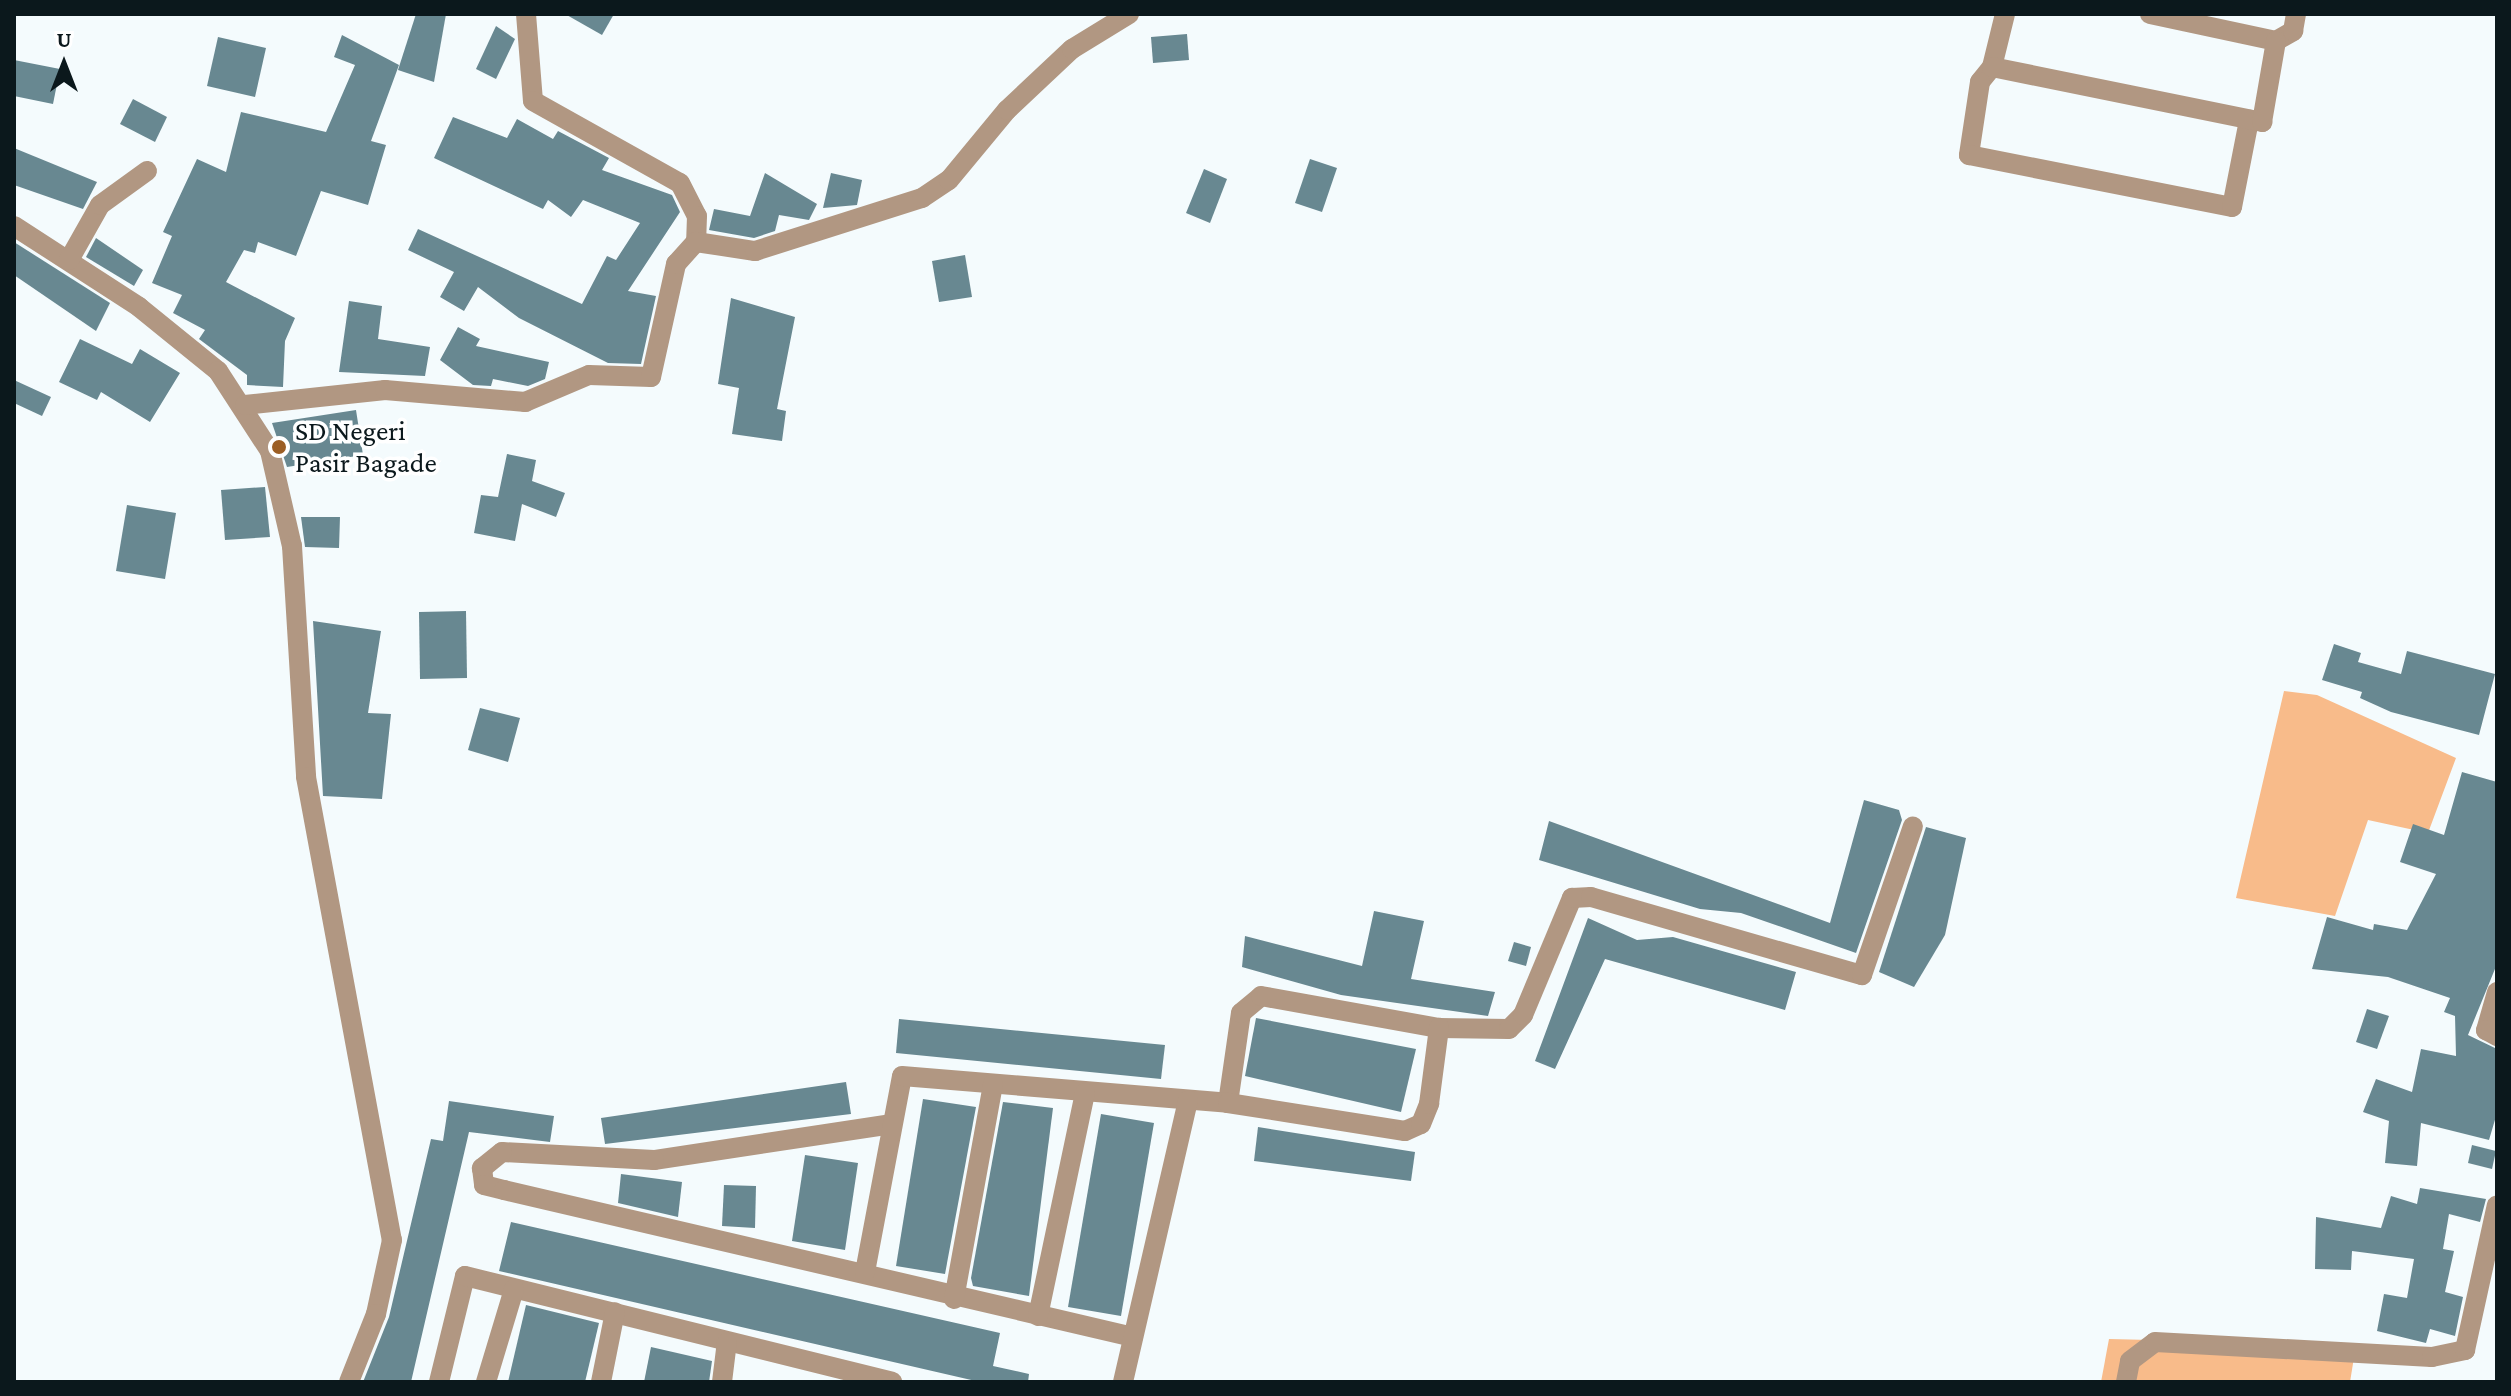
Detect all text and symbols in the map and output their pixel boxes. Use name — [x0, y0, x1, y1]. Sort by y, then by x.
north arrow — [24, 24, 104, 104]
text: U — [56, 27, 72, 52]
place label: SD Negeri Pasir Bagade — [295, 414, 437, 480]
marker: SD Negeri Pasir Bagade — [270, 438, 288, 456]

